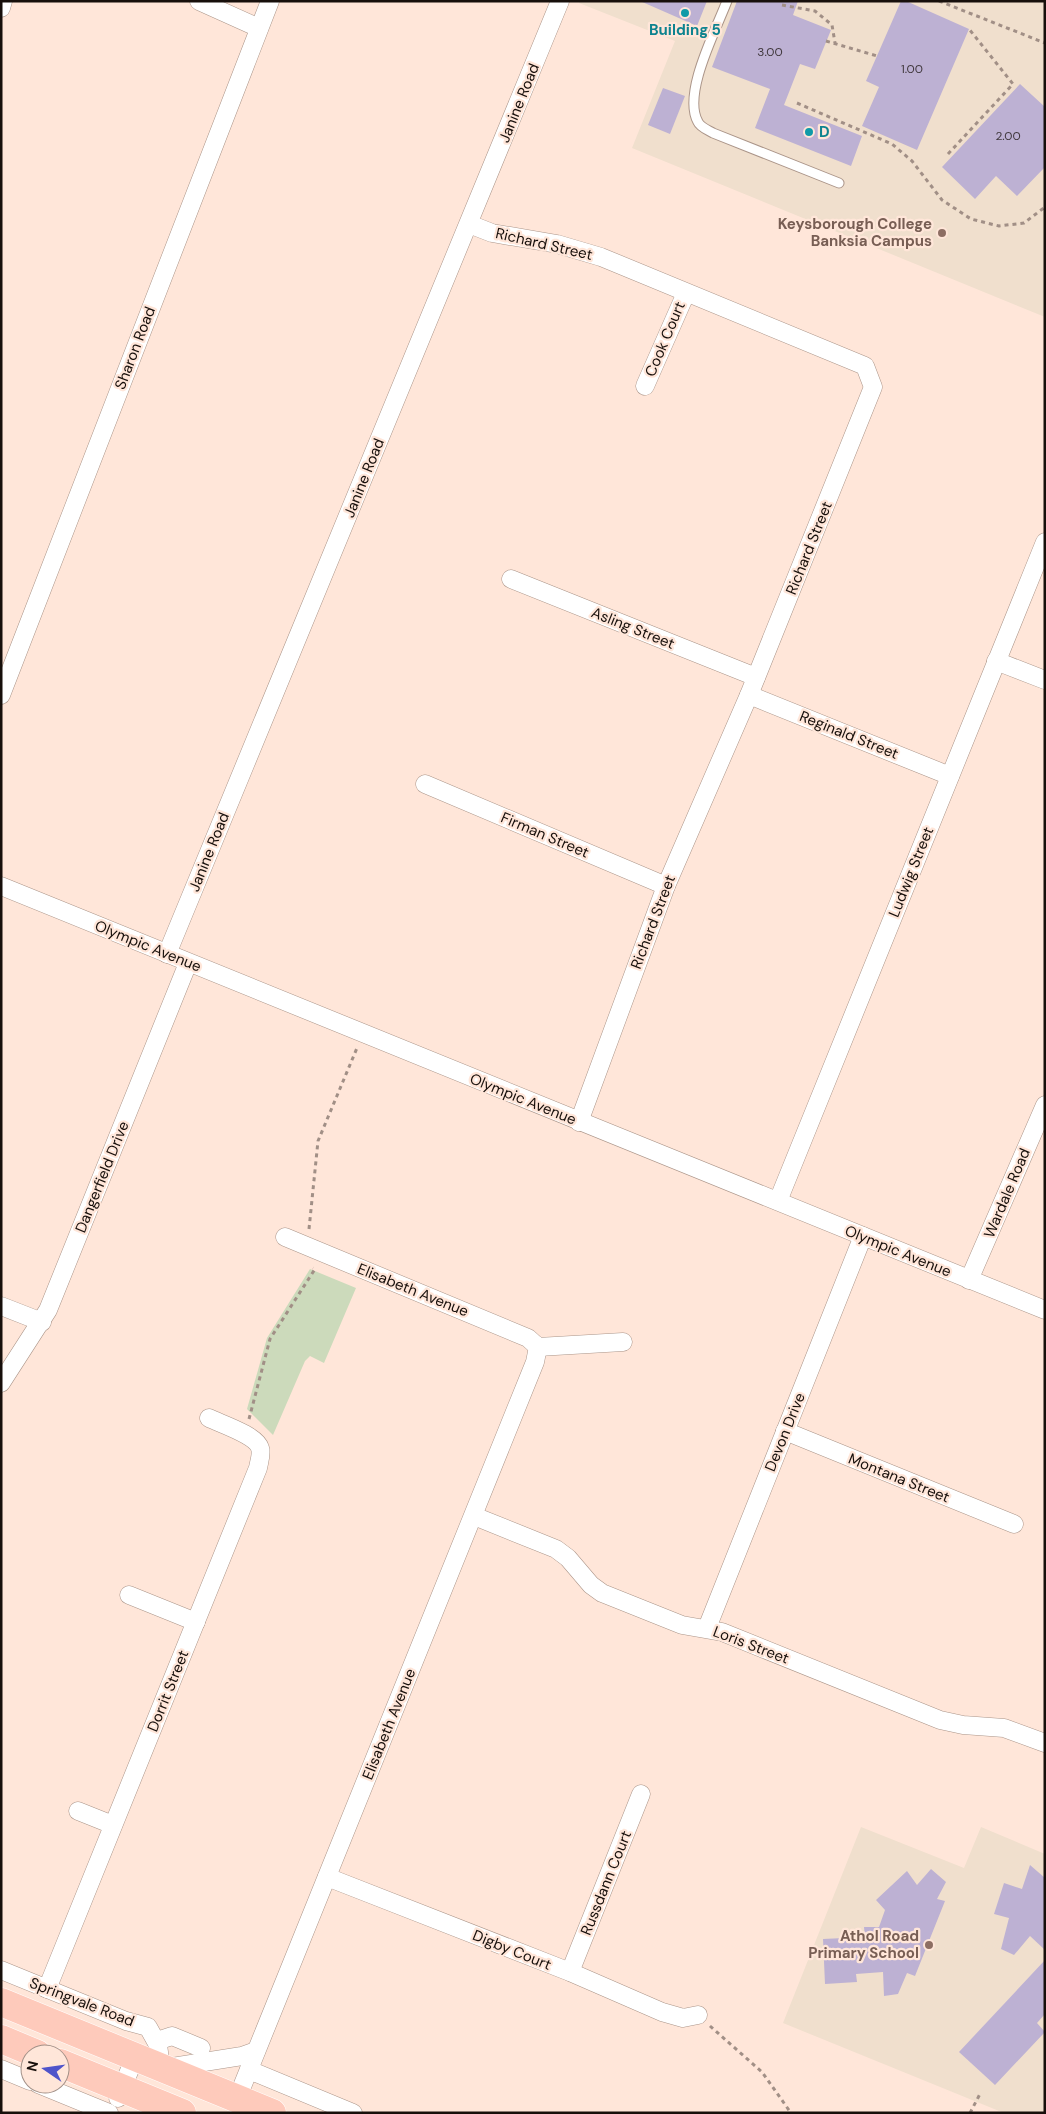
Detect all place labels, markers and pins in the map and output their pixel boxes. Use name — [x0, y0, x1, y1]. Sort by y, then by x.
marker: Building 5 — [679, 7, 691, 19]
place label: Building 5 — [649, 20, 721, 40]
place label: D — [819, 122, 830, 142]
marker: D — [803, 126, 815, 138]
place label: Keysborough College Banksia Campus — [778, 214, 932, 251]
marker: Keysborough College Banksia Campus — [936, 227, 948, 239]
place label: Athol Road Primary School — [808, 1926, 919, 1963]
marker: Athol Road Primary School — [923, 1939, 935, 1951]

